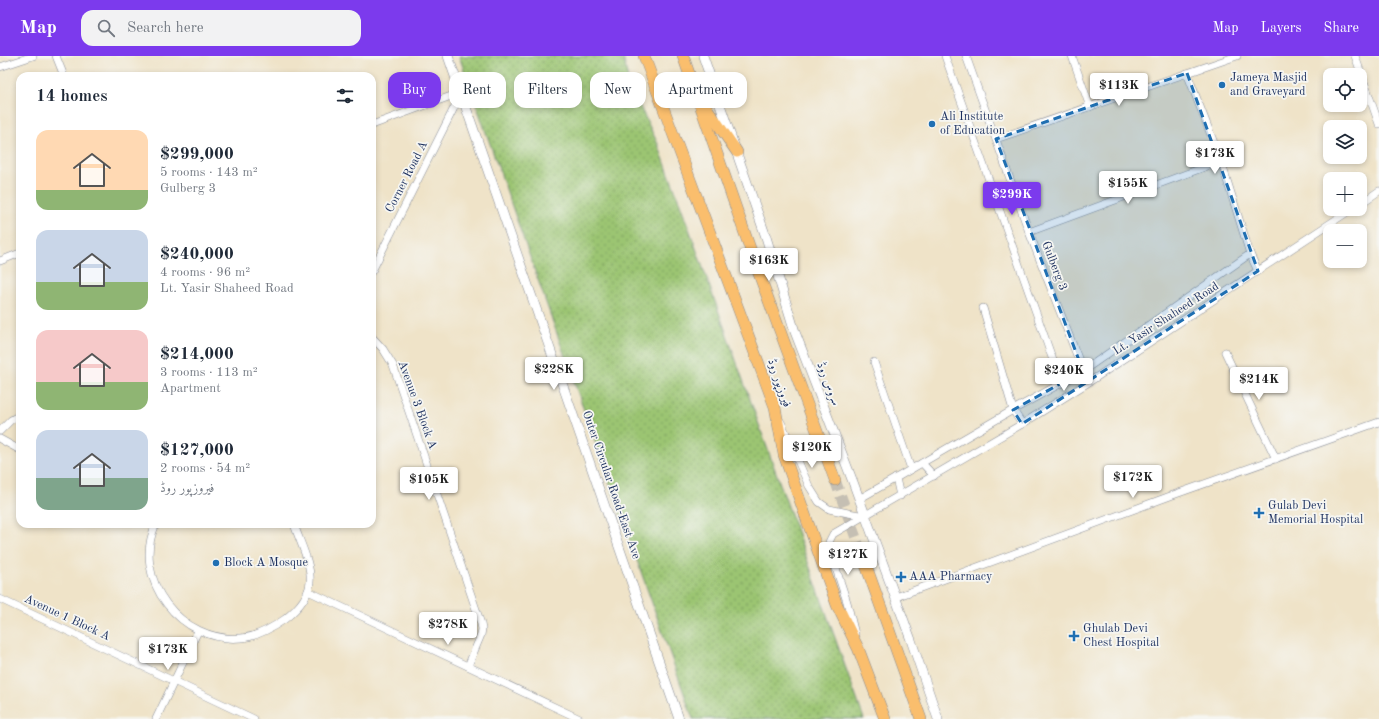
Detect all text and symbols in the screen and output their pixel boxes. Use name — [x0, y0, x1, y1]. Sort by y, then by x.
search box — [81, 10, 361, 46]
icon: search — [95, 17, 117, 39]
text: Map — [20, 19, 57, 38]
text: Search here — [127, 21, 204, 36]
text: Map — [1213, 21, 1239, 35]
text: Layers — [1261, 21, 1302, 35]
text: Share — [1324, 21, 1359, 35]
map controls — [1323, 68, 1367, 268]
button: locate — [1323, 68, 1367, 112]
chip: Buy — [388, 72, 441, 108]
chip: Rent — [449, 72, 506, 108]
chip: Filters — [514, 72, 582, 108]
chip: New — [590, 72, 646, 108]
chip: Apartment — [654, 72, 747, 108]
place label: Jameya Masjid and Graveyard — [1230, 72, 1307, 98]
pin: $113K — [1091, 73, 1147, 107]
text: $113K — [1099, 79, 1139, 92]
marker: Jameya Masjid and Graveyard — [1217, 80, 1227, 90]
icon: filters — [334, 85, 356, 107]
text: 14 homes — [36, 88, 108, 105]
place label: Ali Institute of Education — [940, 111, 1006, 137]
marker: Ali Institute of Education — [927, 119, 937, 129]
button: layers — [1323, 120, 1367, 164]
street label: Corner Road A — [384, 139, 430, 215]
pin: $173K — [1187, 141, 1243, 175]
icon: home — [68, 146, 116, 194]
text: $299,000 — [160, 146, 234, 163]
text: $173K — [1195, 147, 1235, 160]
text: 5 rooms · 143 m² — [160, 166, 258, 179]
pin: $155K — [1100, 171, 1156, 205]
button: + — [1323, 172, 1367, 216]
text: $155K — [1108, 177, 1148, 190]
text: Gulberg 3 — [160, 182, 216, 195]
pin: $299K — [984, 182, 1040, 216]
text: $299K — [992, 188, 1032, 201]
button: − — [1323, 224, 1367, 268]
street label: Gulberg 3 — [1039, 240, 1069, 292]
icon: home — [68, 246, 116, 294]
text: $240,000 — [160, 246, 234, 263]
pin: $163K — [741, 248, 797, 282]
text: $163K — [749, 254, 789, 267]
text: 4 rooms · 96 m² — [160, 266, 250, 279]
street label: Lt. Yasir Shaheed Road — [1111, 280, 1221, 358]
text: Lt. Yasir Shaheed Road — [160, 282, 294, 295]
icon: home — [68, 346, 116, 394]
text: $214,000 — [160, 346, 234, 363]
pin: $228K — [526, 357, 582, 391]
street label: فیروزپور روڈ — [763, 357, 794, 409]
pin: $240K — [1036, 358, 1092, 392]
street label: Avenue 3 Block A — [395, 359, 439, 451]
street label: سروس روڈ — [813, 360, 843, 408]
text: $228K — [534, 363, 574, 376]
text: $240K — [1044, 364, 1084, 377]
text: 3 rooms · 113 m² — [160, 366, 258, 379]
pin: $214K — [1231, 367, 1287, 401]
text: $214K — [1239, 373, 1279, 386]
text: Apartment — [160, 382, 221, 395]
street label: Outer Circular Road-East Ave — [580, 409, 642, 561]
pin: $120K — [784, 435, 840, 469]
text: $120K — [792, 441, 832, 454]
text: $127,000 — [160, 442, 234, 459]
icon: home — [68, 446, 116, 494]
text: 2 rooms · 54 m² — [160, 462, 250, 475]
pin: $172K — [1105, 465, 1161, 499]
pin: $105K — [401, 467, 457, 501]
text: $172K — [1113, 471, 1153, 484]
text: $105K — [409, 473, 449, 486]
text: فیروزپور روڈ — [160, 482, 214, 495]
place label: Gulab Devi Memorial Hospital — [1268, 500, 1363, 526]
marker: Gulab Devi Memorial Hospital — [1253, 507, 1265, 519]
pin: $127K — [820, 542, 876, 576]
text: $127K — [828, 548, 868, 561]
place label: Block A Mosque — [224, 557, 308, 569]
marker: Block A Mosque — [211, 558, 221, 568]
place label: AAA Pharmacy — [909, 571, 993, 583]
marker: AAA Pharmacy — [896, 572, 906, 582]
street label: Avenue 1 Block A — [22, 593, 112, 643]
pin: $278K — [420, 612, 476, 646]
text: $278K — [428, 618, 468, 631]
place label: Ghulab Devi Chest Hospital — [1083, 623, 1159, 649]
marker: Ghulab Devi Chest Hospital — [1068, 630, 1080, 642]
pin: $173K — [140, 637, 196, 671]
text: $173K — [148, 643, 188, 656]

